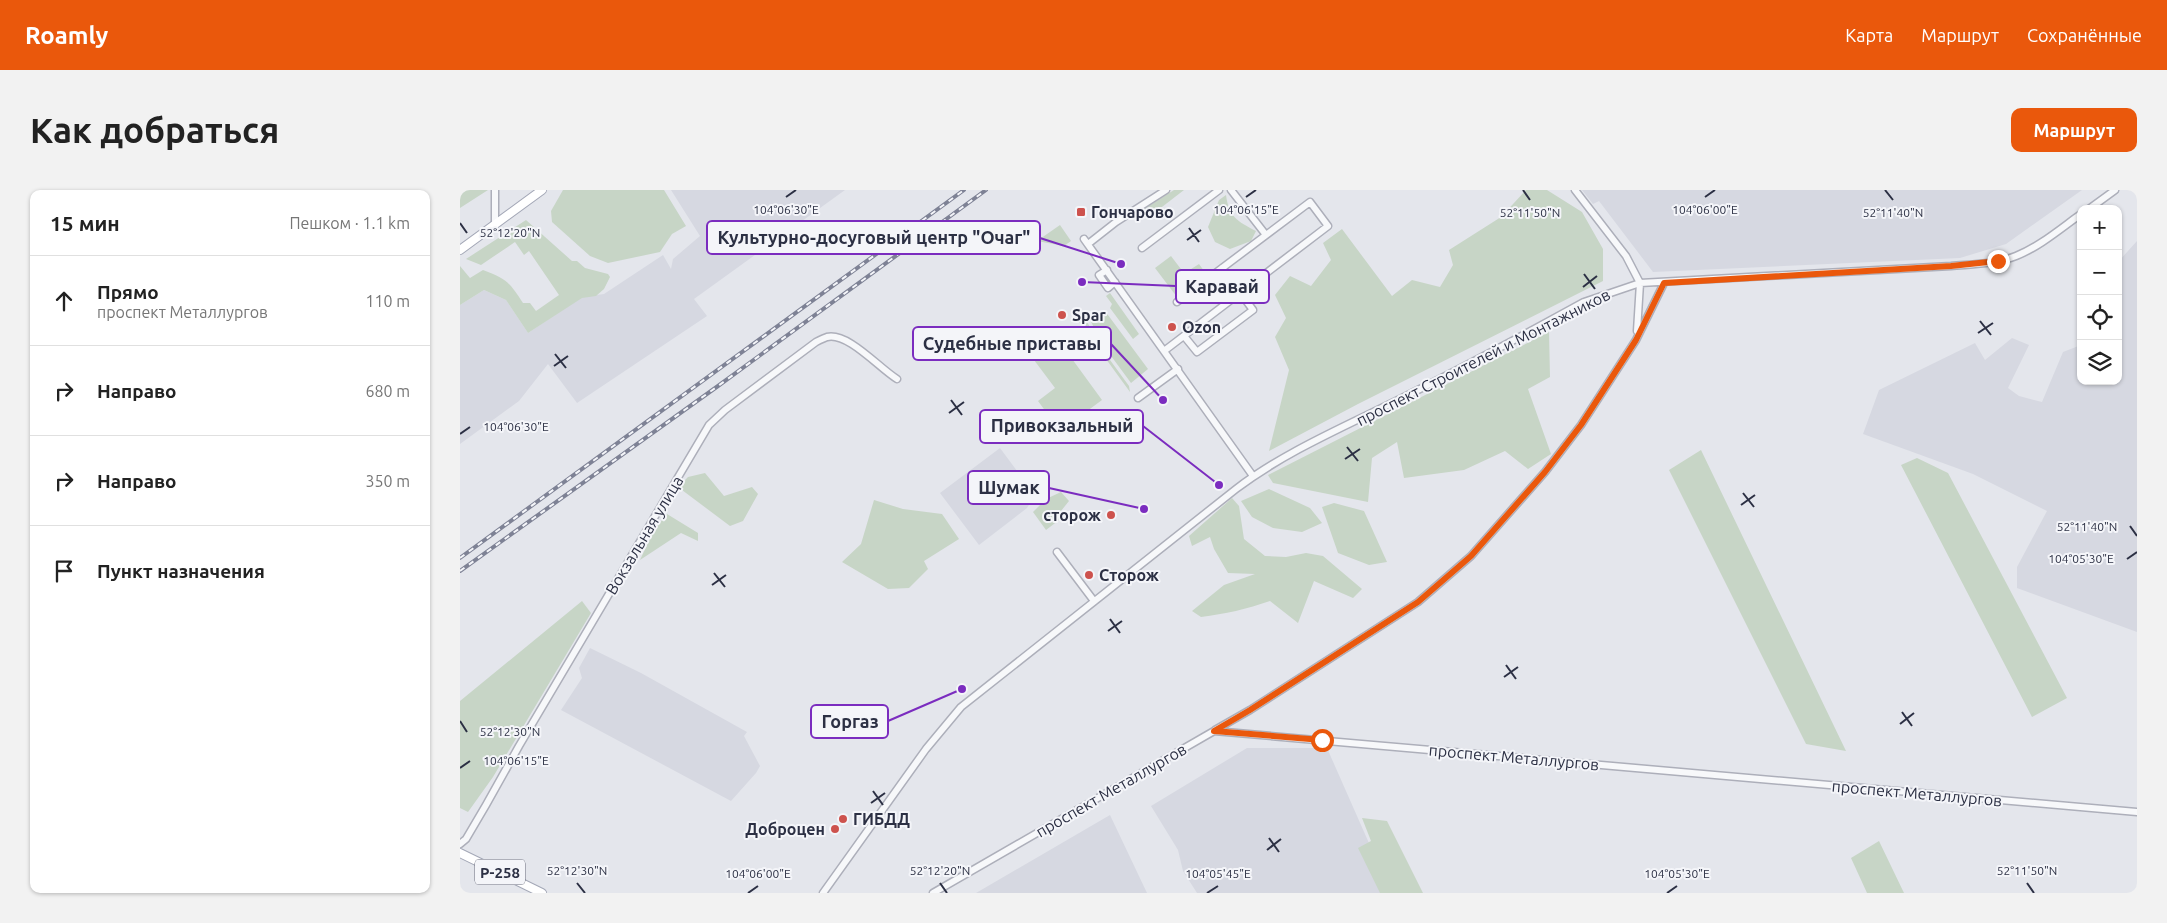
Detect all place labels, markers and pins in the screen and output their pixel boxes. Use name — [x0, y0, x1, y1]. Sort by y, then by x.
place label: Гончарово — [1091, 203, 1174, 221]
marker: Гончарово — [1075, 206, 1087, 218]
callout: Культурно-досуговый центр "Очаг" — [707, 221, 1040, 254]
callout: Каравай — [1176, 270, 1269, 303]
place label: Spar — [1072, 306, 1106, 324]
marker: Spar — [1056, 309, 1068, 321]
place label: Ozon — [1182, 318, 1221, 336]
marker: Ozon — [1166, 321, 1178, 333]
callout: Судебные приставы — [913, 327, 1111, 360]
callout: Привокзальный — [980, 410, 1143, 443]
callout: Шумак — [968, 471, 1049, 504]
place label: сторож — [1043, 506, 1101, 524]
marker: сторож — [1105, 509, 1117, 521]
place label: Сторож — [1099, 566, 1159, 584]
marker: Сторож — [1083, 569, 1095, 581]
callout: Горгаз — [811, 705, 888, 738]
place label: ГИБДД — [853, 810, 910, 828]
marker: ГИБДД — [837, 813, 849, 825]
place label: Доброцен — [745, 820, 825, 838]
marker: Доброцен — [829, 823, 841, 835]

